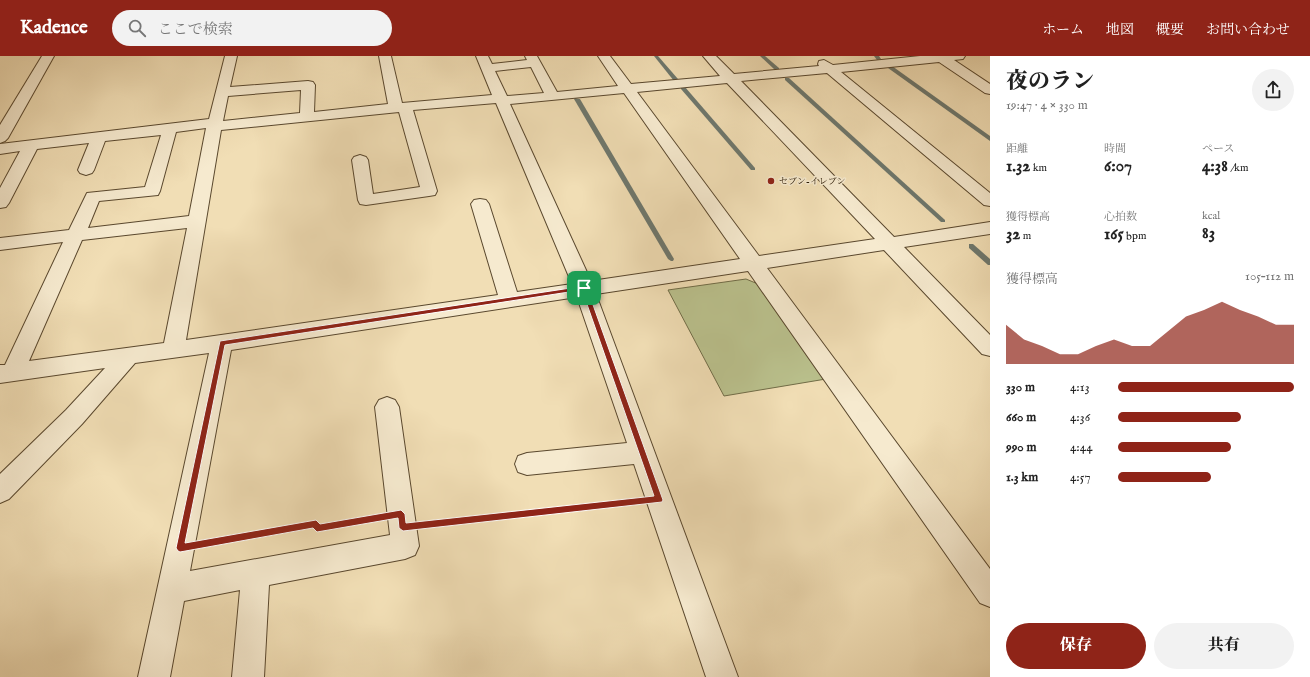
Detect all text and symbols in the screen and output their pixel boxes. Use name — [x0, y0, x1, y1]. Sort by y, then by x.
search box — [112, 10, 392, 46]
text: Kadence — [20, 16, 88, 40]
icon: search — [126, 17, 148, 39]
text: ここで検索 — [158, 20, 233, 39]
text: ホーム — [1042, 21, 1084, 39]
text: 地図 — [1106, 21, 1134, 39]
text: 概要 — [1156, 21, 1184, 39]
text: お問い合わせ — [1206, 21, 1290, 39]
text: 夜のラン — [1006, 68, 1094, 96]
button: share — [1252, 69, 1294, 111]
text: 19:47 · 4 × 330 m — [1006, 97, 1088, 114]
text: 距離 — [1006, 142, 1028, 156]
text: 時間 — [1104, 142, 1126, 156]
text: ペース — [1202, 142, 1234, 156]
text: 1.32 — [1006, 156, 1030, 177]
text: 6:07 — [1104, 156, 1132, 177]
text: 4:38 — [1202, 156, 1228, 177]
text: km — [1030, 161, 1047, 175]
text: /km — [1228, 161, 1248, 175]
marker: セブン-イレブン — [766, 176, 776, 186]
place label: セブン-イレブン — [779, 176, 845, 187]
text: kcal — [1202, 209, 1220, 223]
text: 獲得標高 — [1006, 210, 1050, 224]
text: 心拍数 — [1104, 210, 1137, 224]
text: 83 — [1202, 223, 1215, 244]
text: 32 — [1006, 224, 1020, 245]
text: 165 — [1104, 224, 1124, 245]
text: m — [1020, 229, 1031, 243]
text: bpm — [1124, 229, 1146, 243]
text: 105–112 m — [1245, 268, 1294, 285]
pin — [567, 271, 601, 305]
text: 獲得標高 — [1006, 271, 1058, 288]
icon: arrive — [573, 277, 595, 299]
text: 330 m — [1006, 379, 1035, 396]
text: 4:13 — [1070, 379, 1090, 396]
text: 660 m — [1006, 409, 1036, 426]
text: 4:36 — [1070, 409, 1090, 426]
text: 990 m — [1006, 439, 1037, 456]
text: 4:44 — [1070, 439, 1093, 456]
text: 1.3 km — [1006, 469, 1038, 486]
text: 4:57 — [1070, 469, 1091, 486]
button: 保存 — [1006, 623, 1146, 669]
button: 共有 — [1154, 623, 1294, 669]

